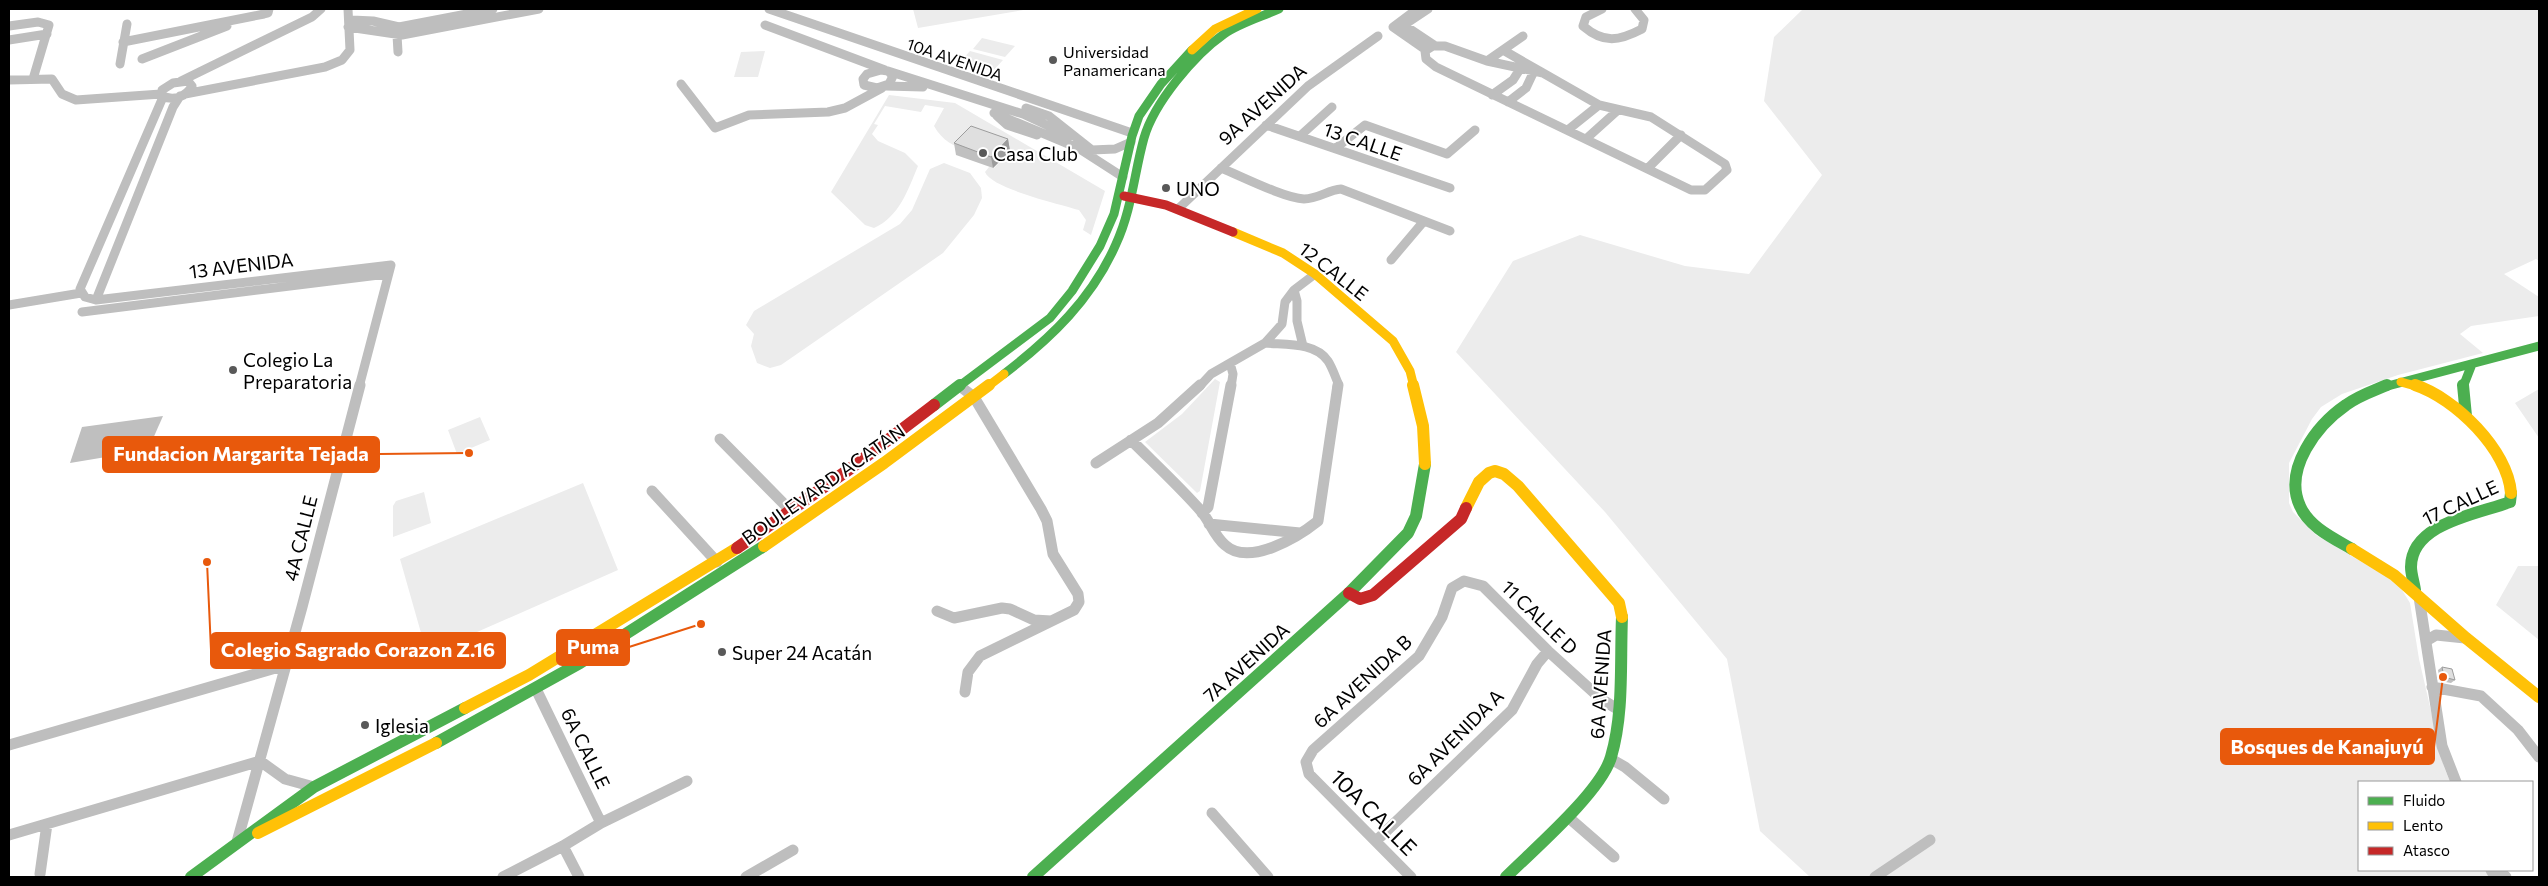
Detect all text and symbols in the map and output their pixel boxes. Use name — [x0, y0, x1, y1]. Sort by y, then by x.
street label: 10A AVENIDA — [905, 34, 1005, 84]
place label: Universidad Panamericana — [1063, 42, 1166, 79]
marker: Universidad Panamericana — [1047, 54, 1059, 66]
street label: 9A AVENIDA — [1213, 59, 1311, 149]
street label: 13 CALLE — [1321, 117, 1405, 165]
place label: Casa Club — [993, 142, 1078, 165]
marker: Casa Club — [977, 147, 989, 159]
place label: UNO — [1176, 177, 1220, 200]
marker: UNO — [1160, 182, 1172, 194]
street label: 12 CALLE — [1295, 237, 1373, 305]
street label: 13 AVENIDA — [188, 247, 294, 283]
place label: Colegio La Preparatoria — [243, 348, 352, 393]
marker: Colegio La Preparatoria — [227, 364, 239, 376]
street label: BOULEVARD ACATÁN — [737, 419, 909, 549]
callout: Fundacion Margarita Tejada — [103, 437, 379, 472]
text: Fundacion Margarita Tejada — [113, 441, 369, 465]
street label: 17 CALLE — [2418, 474, 2502, 530]
street label: 4A CALLE — [278, 493, 322, 583]
street label: 11 CALLE D — [1497, 575, 1583, 659]
street label: 7A AVENIDA — [1198, 618, 1294, 706]
street label: 6A AVENIDA — [1585, 628, 1615, 740]
callout: Puma — [557, 630, 629, 665]
street label: 6A AVENIDA B — [1308, 630, 1416, 732]
callout: Colegio Sagrado Corazon Z.16 — [211, 633, 505, 668]
text: Puma — [567, 634, 619, 658]
text: Colegio Sagrado Corazon Z.16 — [221, 637, 495, 661]
place label: Super 24 Acatán — [732, 641, 872, 664]
marker: Super 24 Acatán — [716, 646, 728, 658]
street label: 6A AVENIDA A — [1402, 684, 1508, 790]
street label: 6A CALLE — [557, 704, 615, 792]
place label: Iglesia — [375, 714, 429, 737]
marker: Iglesia — [359, 719, 371, 731]
callout: Bosques de Kanajuyú — [2221, 729, 2434, 764]
text: Bosques de Kanajuyú — [2230, 734, 2424, 758]
street label: 10A CALLE — [1325, 763, 1423, 861]
legend — [2358, 781, 2533, 871]
text: Fluido — [2403, 791, 2445, 809]
text: Lento — [2403, 816, 2443, 834]
text: Atasco — [2403, 841, 2450, 859]

